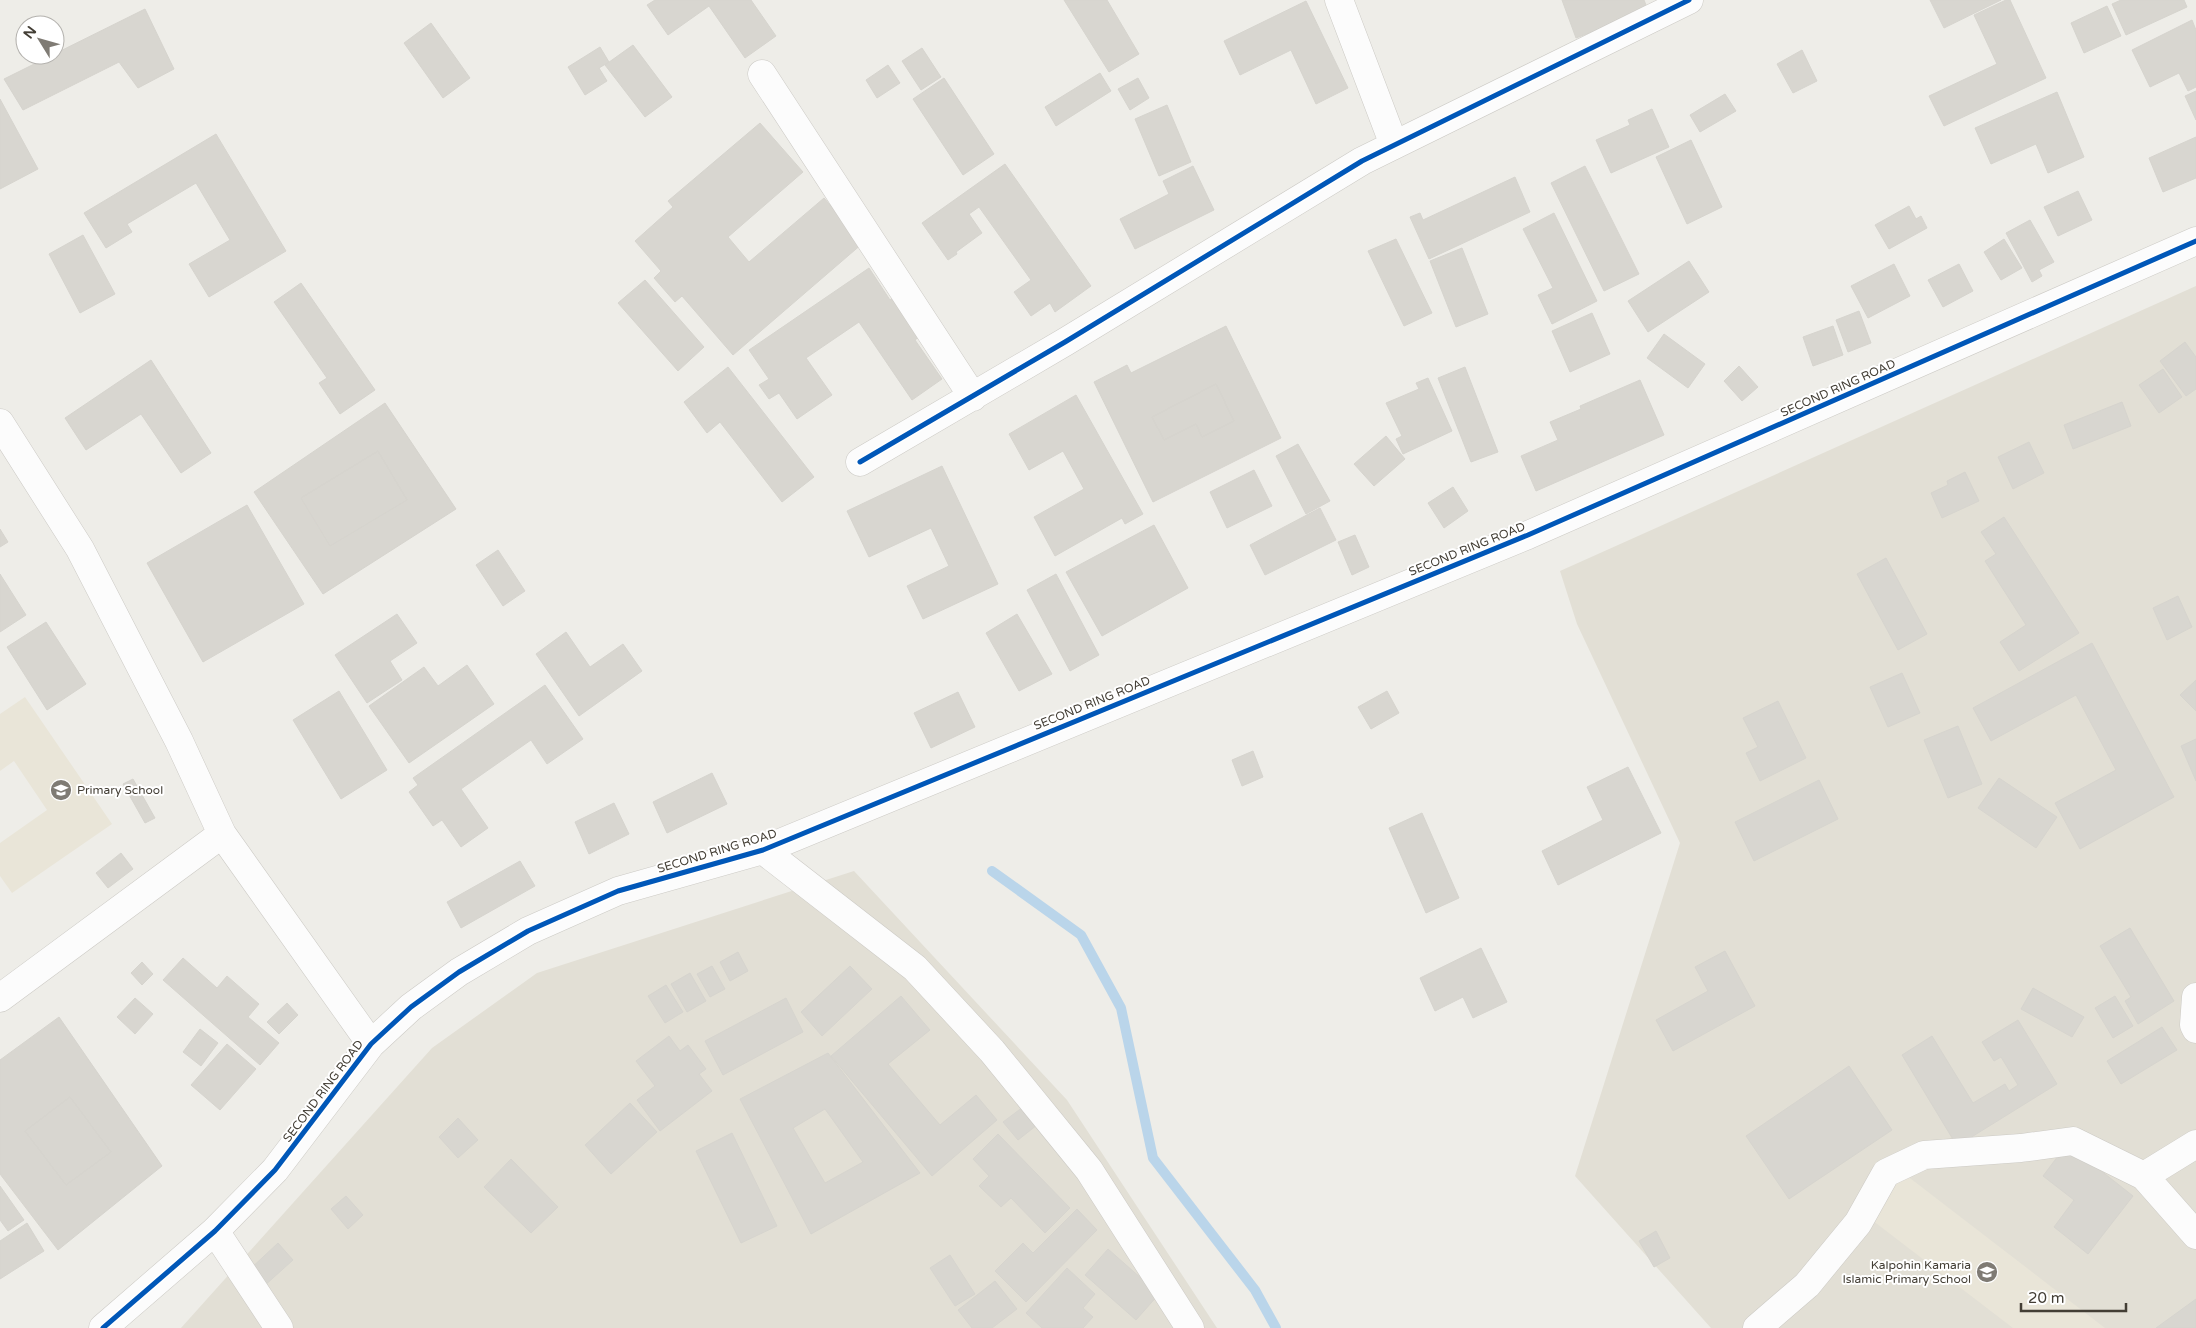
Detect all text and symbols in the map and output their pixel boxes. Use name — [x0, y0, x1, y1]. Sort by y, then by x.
north arrow — [15, 15, 65, 65]
text: N — [20, 23, 40, 42]
street label: SECOND RING ROAD — [1778, 356, 1898, 420]
street label: SECOND RING ROAD — [1407, 519, 1527, 579]
street label: SECOND RING ROAD — [1032, 673, 1152, 733]
school or university icon: Primary School — [49, 778, 73, 802]
place label: Primary School — [77, 783, 163, 797]
street label: SECOND RING ROAD — [655, 826, 779, 876]
street label: SECOND RING ROAD — [280, 1037, 366, 1145]
place label: Kalpohin Kamaria Islamic Primary School — [1843, 1258, 1971, 1286]
school or university icon: Kalpohin Kamaria Islamic Primary School — [1975, 1260, 1999, 1284]
scale bar — [2021, 1280, 2126, 1312]
text: 20 m — [2028, 1289, 2065, 1307]

